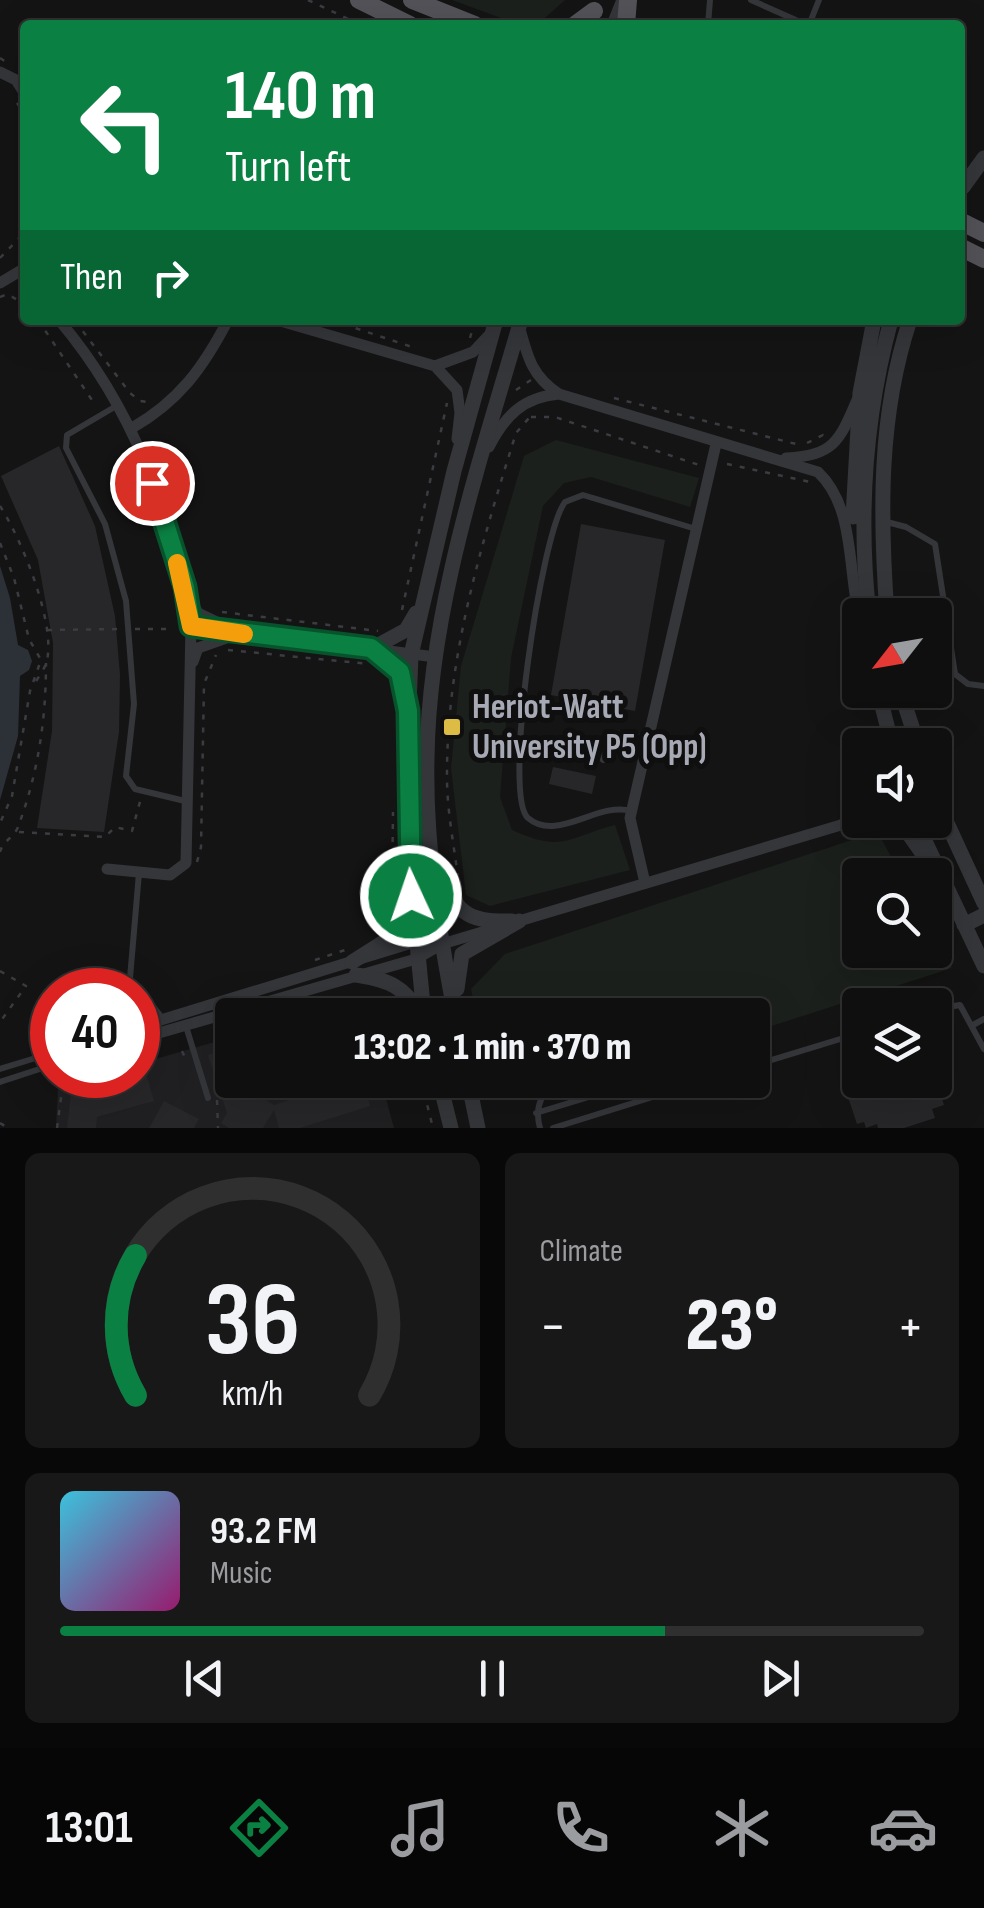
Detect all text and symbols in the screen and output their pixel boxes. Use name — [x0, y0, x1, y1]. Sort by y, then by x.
text: 140 m — [225, 55, 376, 139]
icon: left — [60, 60, 190, 190]
text: Turn left — [225, 140, 351, 195]
icon: right — [143, 250, 198, 305]
text: Then — [60, 255, 123, 300]
pin — [110, 441, 195, 526]
icon: arrive — [125, 456, 180, 511]
north arrow — [842, 598, 952, 708]
map controls — [842, 598, 952, 1098]
place label: Heriot-Watt University P5 (Opp) — [472, 686, 707, 769]
marker: Heriot-Watt University P5 (Opp) — [441, 716, 463, 738]
button: sound — [842, 728, 952, 838]
position arrow — [359, 844, 463, 948]
button: search — [842, 858, 952, 968]
speed limit sign: 40 — [30, 968, 160, 1098]
button: layers — [842, 988, 952, 1098]
text: 13:02 · 1 min · 370 m — [354, 1025, 631, 1070]
text: Climate — [540, 1232, 623, 1271]
text: 36 — [204, 1259, 300, 1384]
text: 23° — [686, 1281, 778, 1372]
text: − — [540, 1294, 566, 1361]
text: + — [897, 1294, 924, 1361]
text: km/h — [221, 1373, 283, 1416]
text: 93.2 FM — [210, 1509, 317, 1554]
text: Music — [210, 1554, 273, 1593]
icon: previous — [177, 1651, 232, 1706]
icon: pause — [465, 1651, 520, 1706]
icon: next — [753, 1651, 808, 1706]
icon: directions — [224, 1793, 294, 1863]
icon: music — [385, 1793, 455, 1863]
icon: phone — [546, 1793, 616, 1863]
icon: climate — [707, 1793, 777, 1863]
icon: car — [868, 1793, 938, 1863]
text: 13:01 — [46, 1801, 133, 1856]

